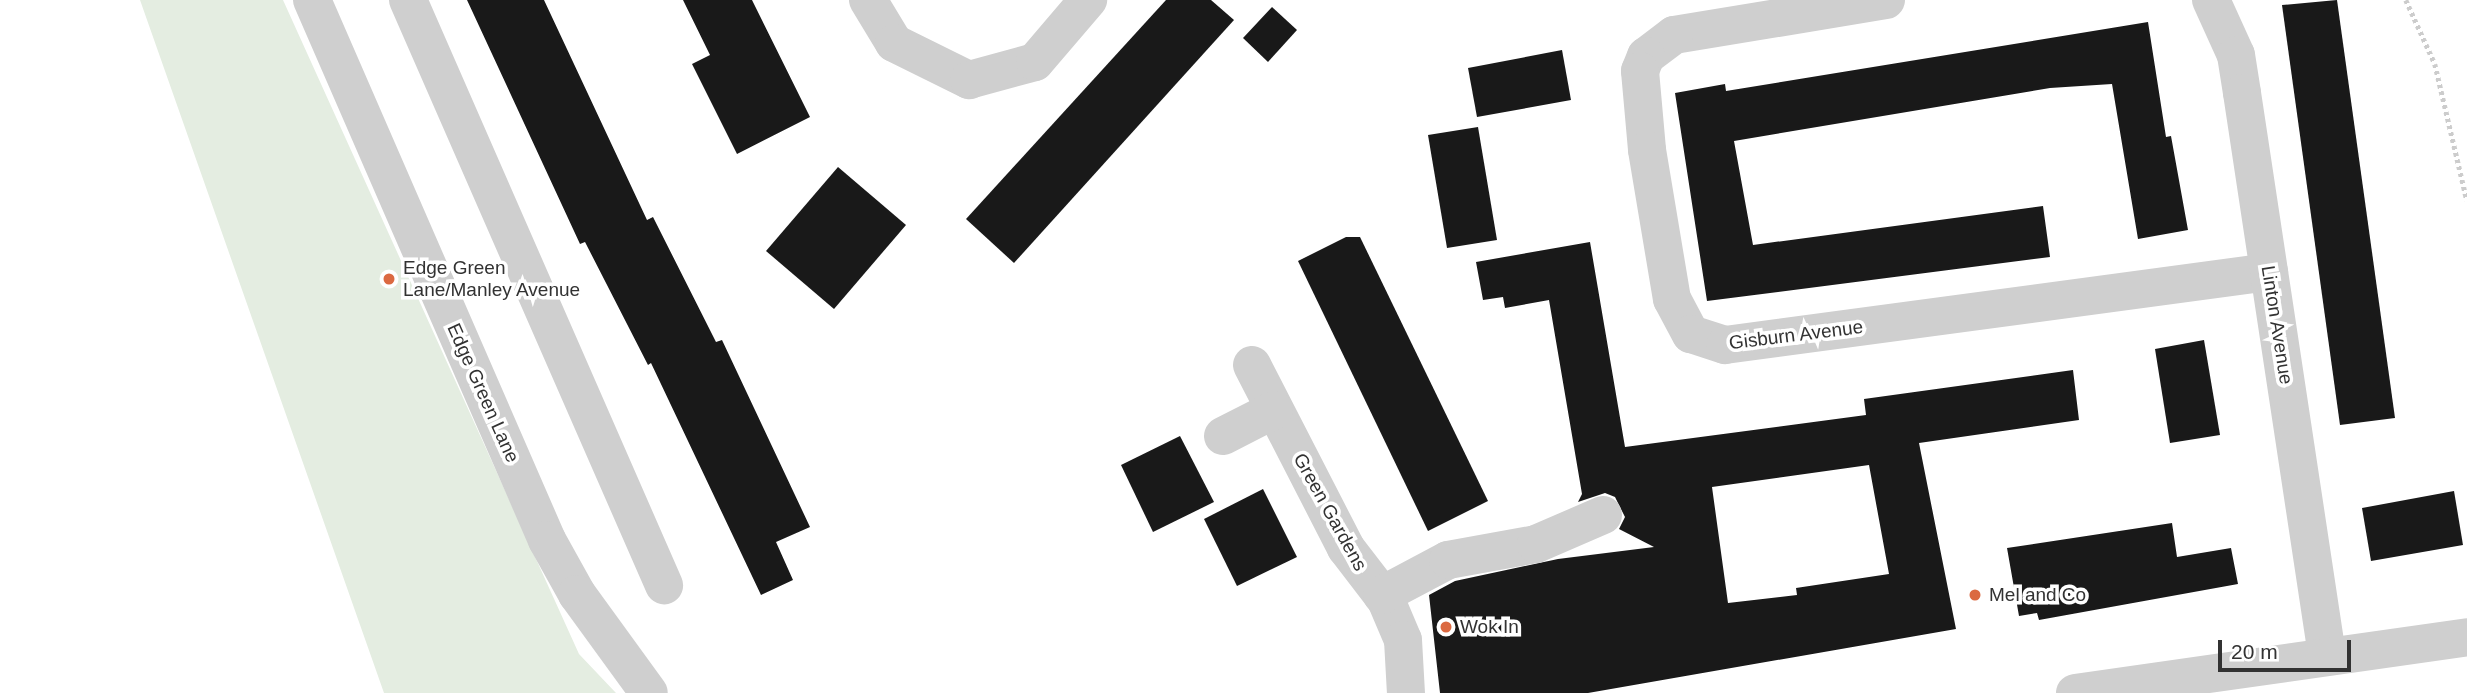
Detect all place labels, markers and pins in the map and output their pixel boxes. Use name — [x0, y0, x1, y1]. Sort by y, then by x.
place label: Edge Green Lane/Manley Avenue — [403, 257, 581, 301]
marker: Edge Green Lane/Manley Avenue — [381, 271, 397, 287]
place label: Mel and Co — [1989, 584, 2086, 606]
marker: Mel and Co — [1967, 587, 1983, 603]
place label: Wok In — [1460, 616, 1519, 638]
marker: Wok In — [1438, 619, 1454, 635]

